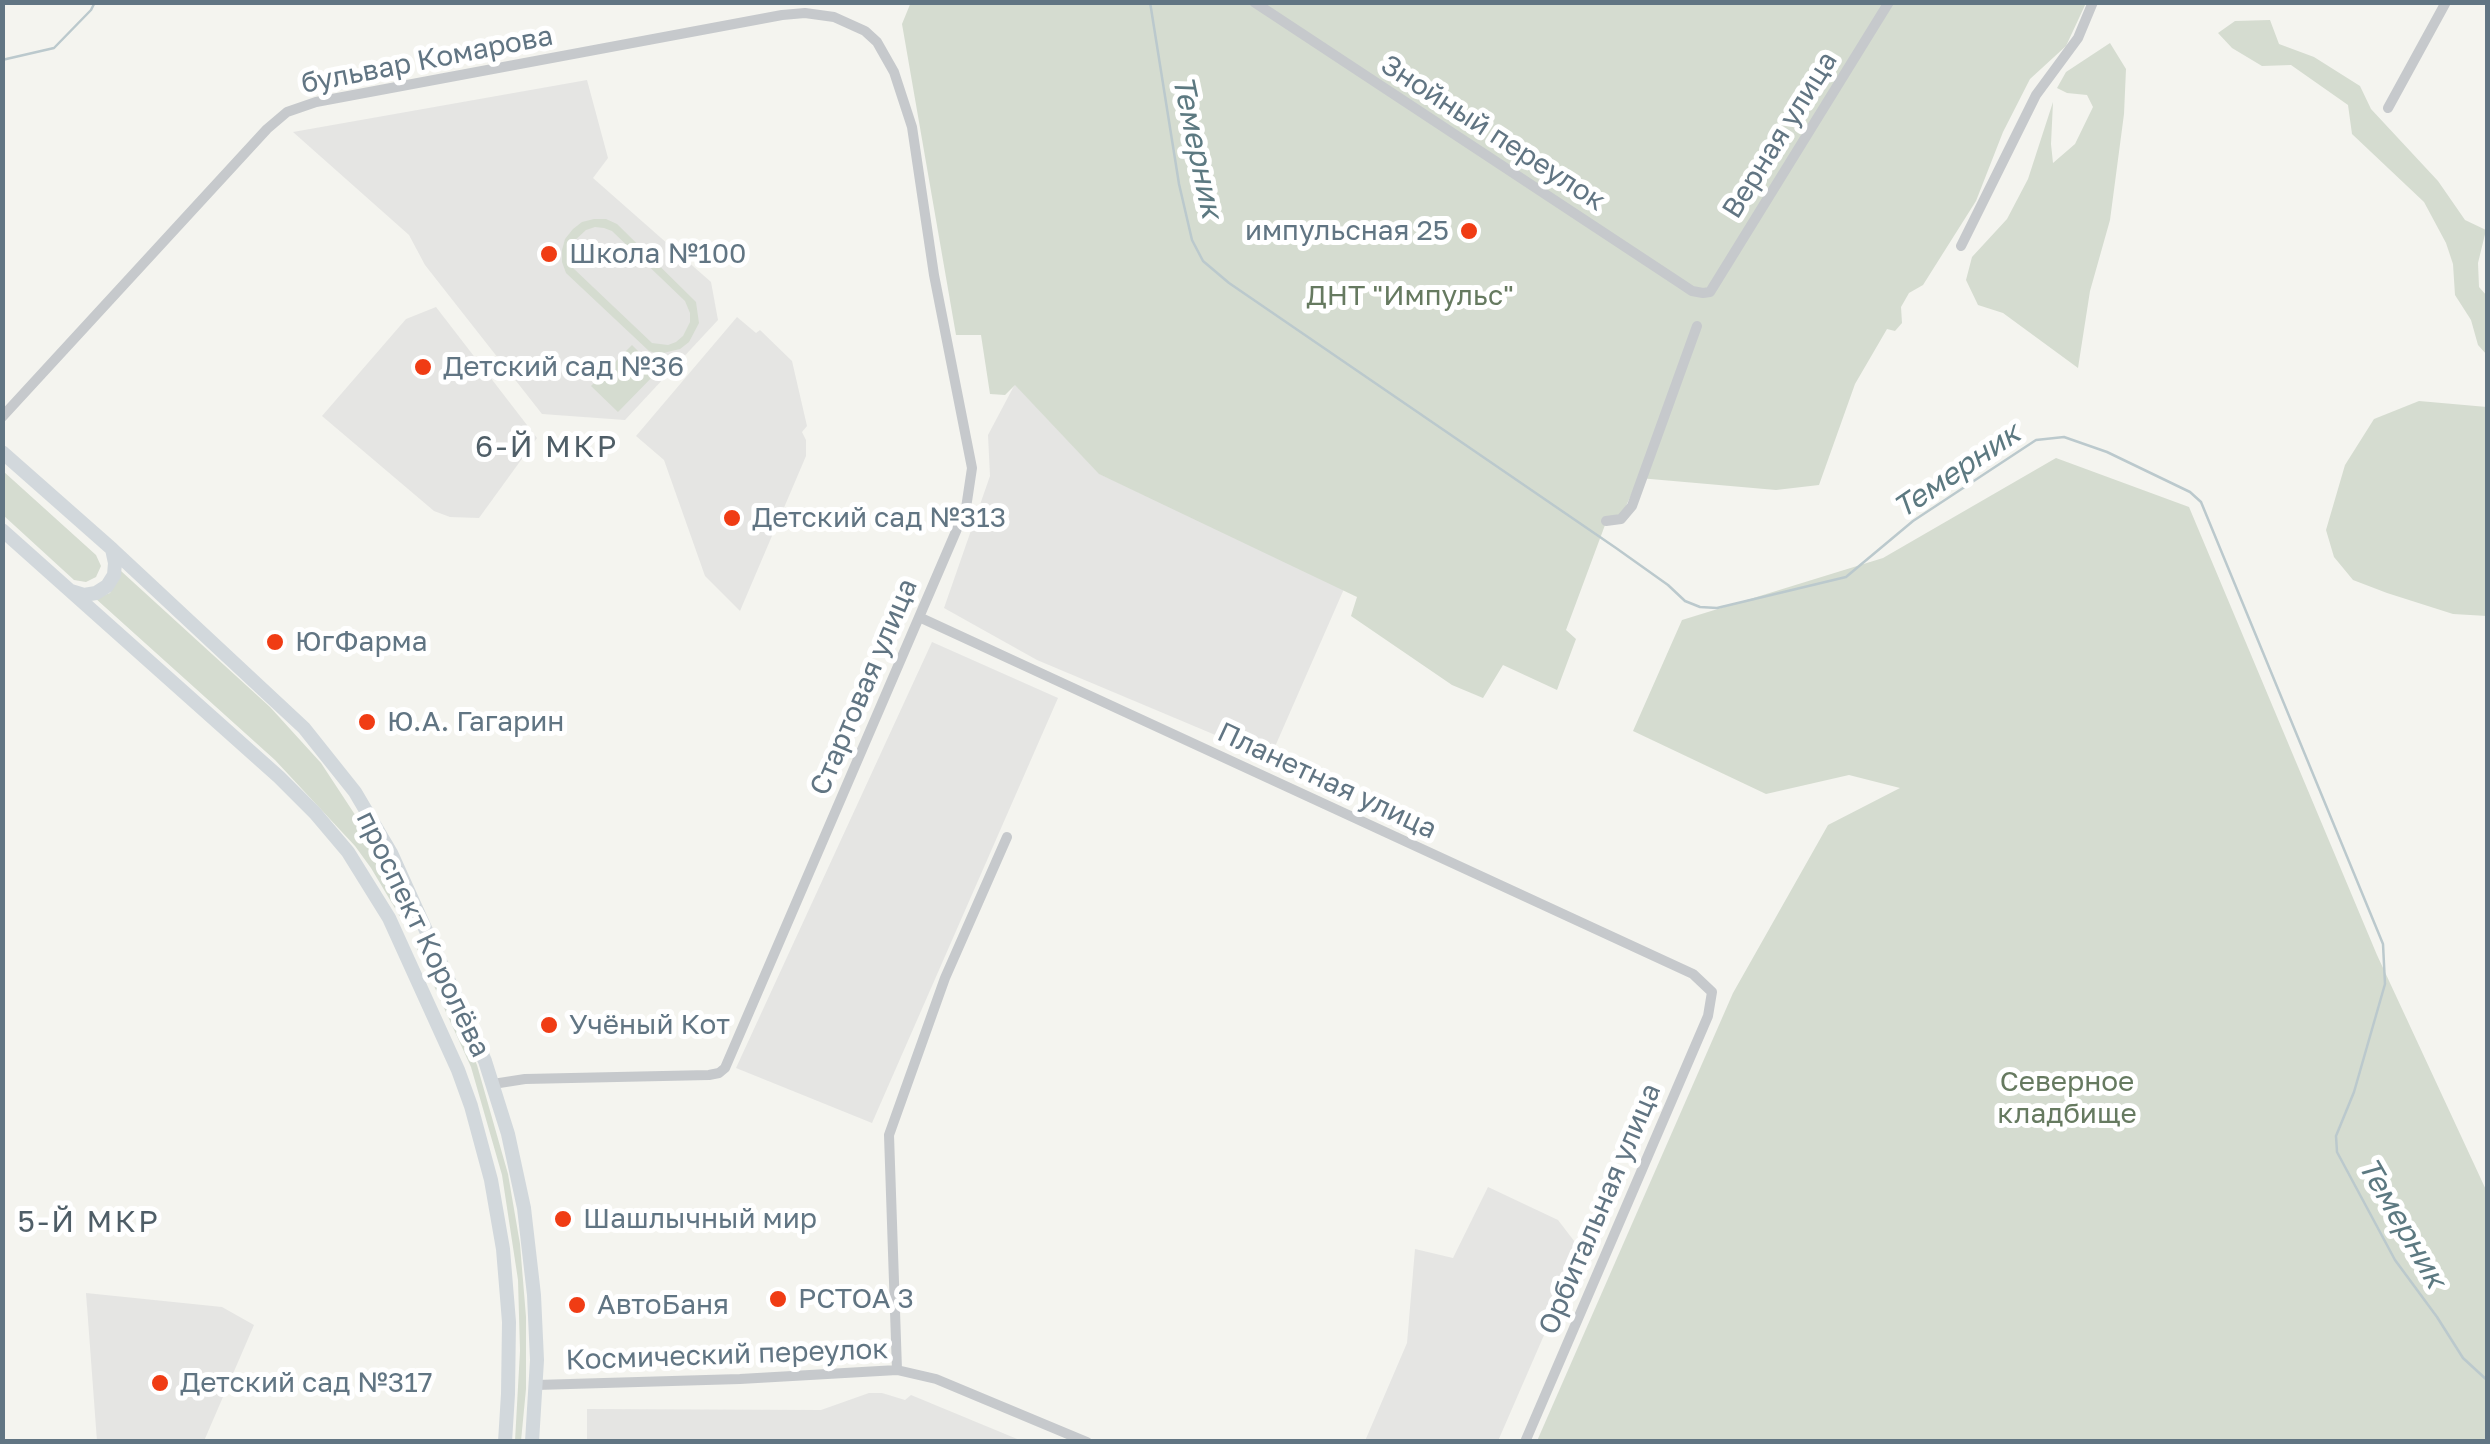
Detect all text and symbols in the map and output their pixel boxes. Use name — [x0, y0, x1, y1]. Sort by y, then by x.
street label: бульвар Комарова — [298, 19, 556, 101]
street label: Верная улица — [1715, 45, 1845, 225]
street label: Знойный переулок — [1374, 48, 1612, 218]
water label: Темерник — [1164, 73, 1230, 221]
place label: импульсная 25 — [1245, 214, 1449, 248]
marker: импульсная 25 — [1458, 220, 1480, 242]
place label: Школа №100 — [569, 237, 746, 271]
marker: Школа №100 — [538, 243, 560, 265]
park label: ДНТ "Импульс" — [1306, 279, 1514, 313]
place label: Детский сад №36 — [443, 350, 684, 384]
marker: Детский сад №36 — [412, 356, 434, 378]
water label: Темерник — [1887, 416, 2027, 526]
district label: 6-Й МКР — [475, 429, 619, 465]
place label: Детский сад №313 — [752, 501, 1006, 535]
marker: Детский сад №313 — [721, 507, 743, 529]
street label: Стартовая улица — [803, 574, 925, 800]
place label: ЮгФарма — [295, 625, 428, 659]
marker: ЮгФарма — [264, 631, 286, 653]
place label: Ю.А. Гагарин — [387, 705, 564, 739]
marker: Ю.А. Гагарин — [356, 711, 378, 733]
street label: Планетная улица — [1212, 716, 1442, 846]
street label: проспект Королёва — [349, 805, 497, 1063]
place label: Учёный Кот — [569, 1008, 730, 1042]
marker: Учёный Кот — [538, 1014, 560, 1036]
park label: Северное кладбище — [1997, 1065, 2137, 1131]
street label: Орбитальная улица — [1532, 1078, 1668, 1340]
water label: Темерник — [2350, 1151, 2454, 1295]
place label: Шашлычный мир — [583, 1202, 817, 1236]
district label: 5-Й МКР — [17, 1204, 161, 1240]
marker: Шашлычный мир — [552, 1208, 574, 1230]
place label: РСТОА 3 — [798, 1282, 914, 1316]
place label: АвтоБаня — [597, 1288, 729, 1322]
marker: РСТОА 3 — [767, 1288, 789, 1310]
marker: АвтоБаня — [566, 1294, 588, 1316]
street label: Космический переулок — [565, 1333, 889, 1377]
place label: Детский сад №317 — [180, 1366, 433, 1400]
marker: Детский сад №317 — [149, 1372, 171, 1394]

